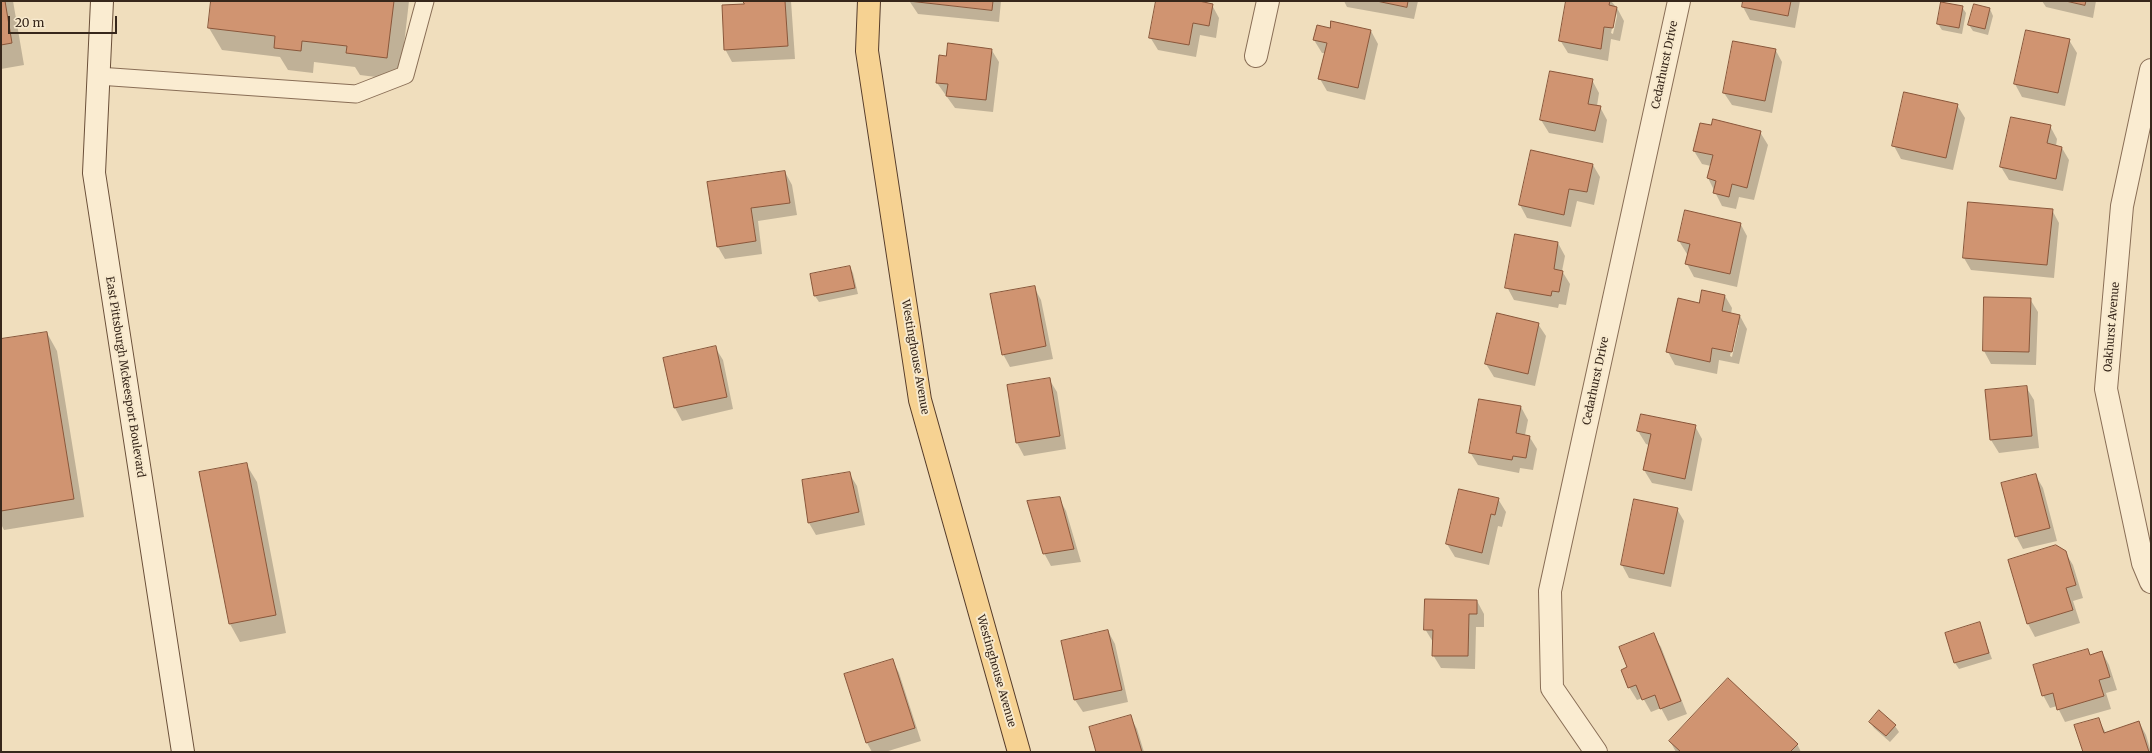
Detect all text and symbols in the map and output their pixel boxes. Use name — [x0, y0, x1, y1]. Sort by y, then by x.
scale bar — [10, 8, 119, 34]
text: 20 m — [15, 15, 44, 30]
street label: Cedarhurst Drive — [1649, 20, 1681, 110]
street label: East Pittsburgh Mckeesport Boulevard — [103, 276, 147, 478]
street label: Oakhurst Avenue — [2101, 281, 2123, 373]
street label: Westinghouse Avenue — [898, 299, 932, 415]
street label: Cedarhurst Drive — [1580, 336, 1612, 426]
street label: Westinghouse Avenue — [974, 613, 1018, 729]

